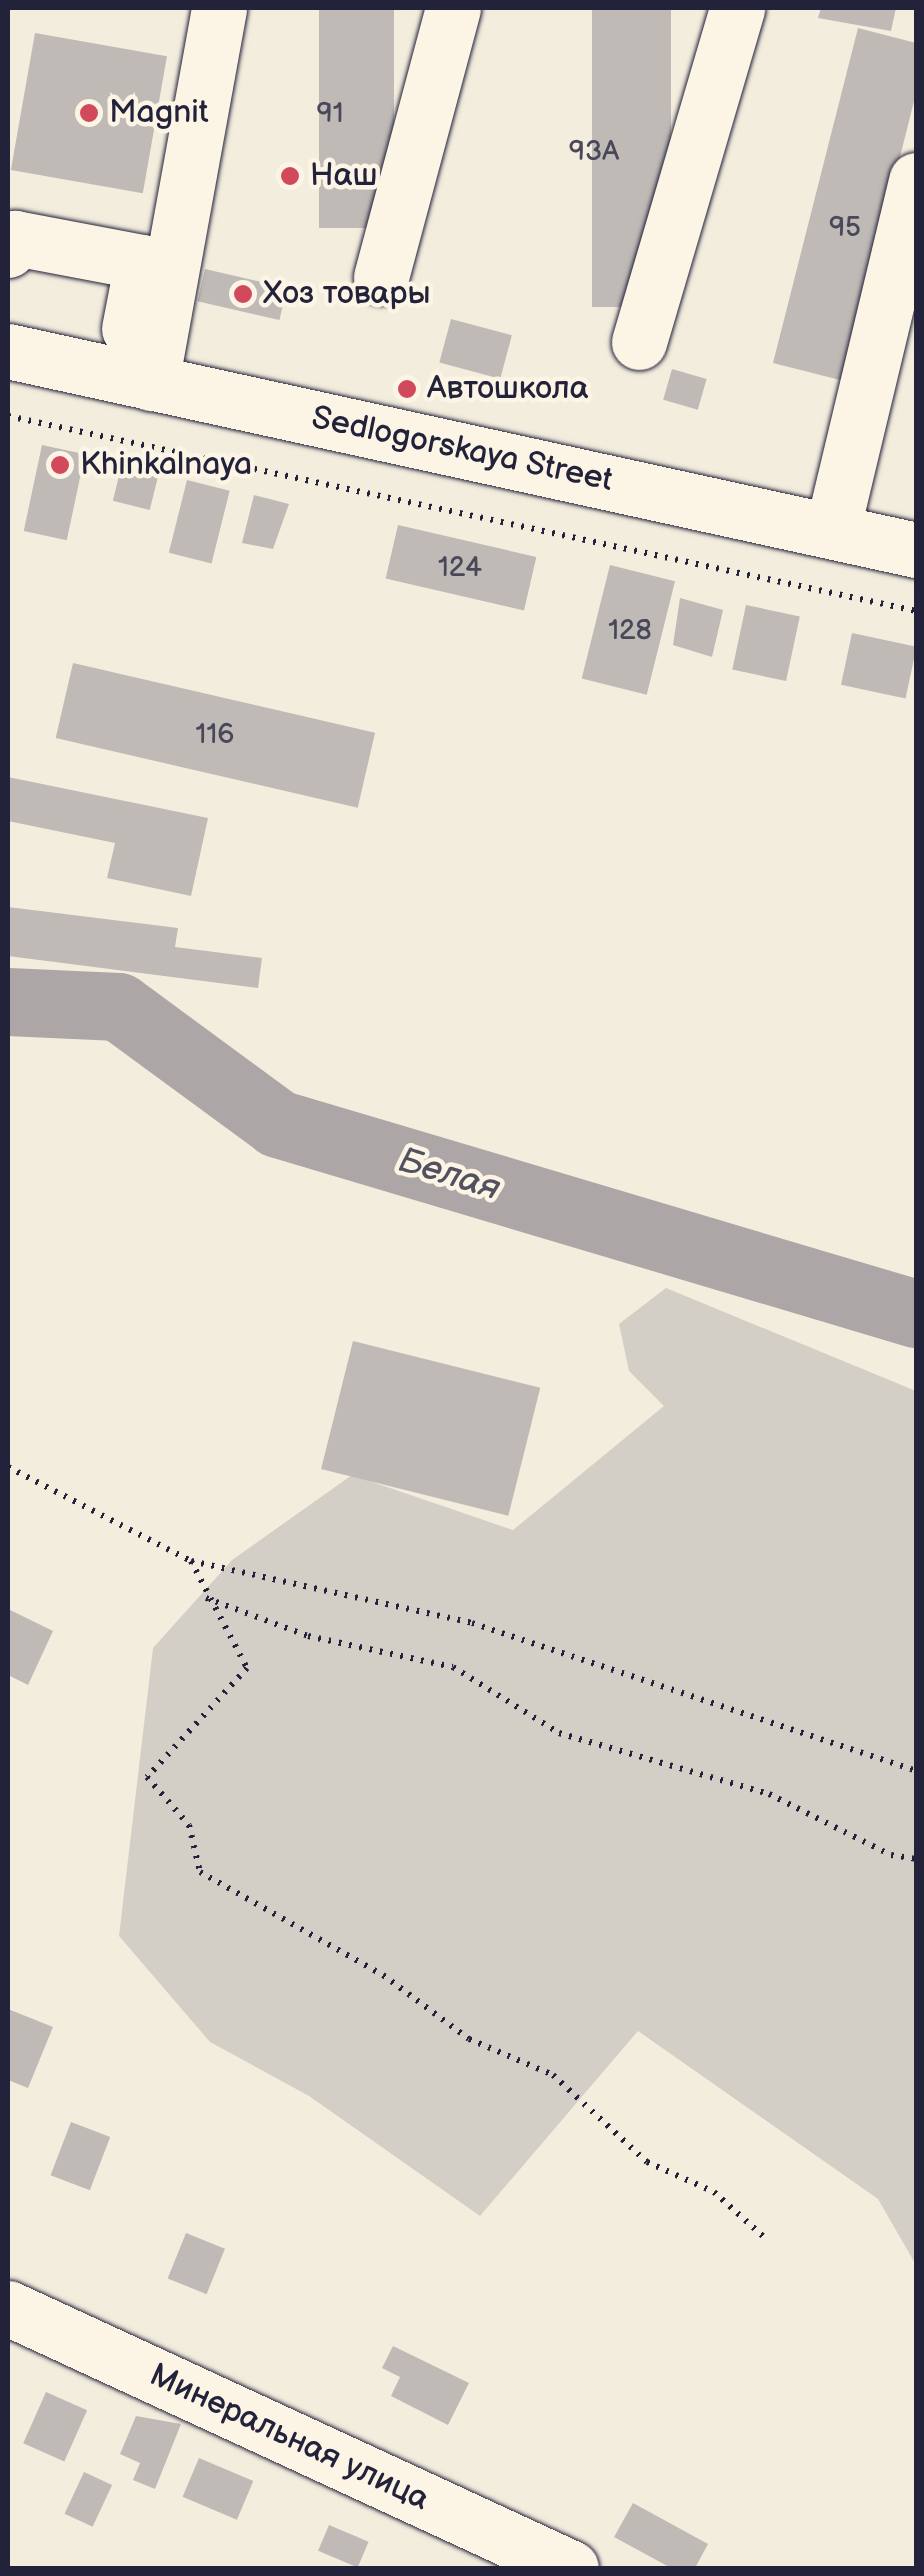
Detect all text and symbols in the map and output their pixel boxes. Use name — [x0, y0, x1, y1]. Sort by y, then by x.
place label: Magnit — [109, 94, 209, 132]
house number: 91 — [316, 97, 344, 131]
marker: Magnit — [78, 102, 100, 124]
house number: 93А — [569, 135, 619, 169]
place label: Наш — [310, 157, 377, 195]
marker: Наш — [279, 165, 301, 187]
house number: 95 — [829, 211, 861, 245]
place label: Хоз товары — [263, 275, 430, 313]
marker: Хоз товары — [232, 283, 254, 305]
place label: Автошкола — [427, 370, 589, 408]
marker: Автошкола — [396, 378, 418, 400]
street label: Sedlogorskaya Street — [308, 399, 616, 501]
place label: Khinkalnaya — [80, 446, 252, 484]
marker: Khinkalnaya — [49, 454, 71, 476]
house number: 124 — [438, 551, 482, 585]
house number: 128 — [608, 614, 652, 648]
house number: 116 — [196, 718, 234, 752]
water label: Белая — [393, 1140, 505, 1210]
street label: Минеральная улица — [143, 2356, 435, 2520]

